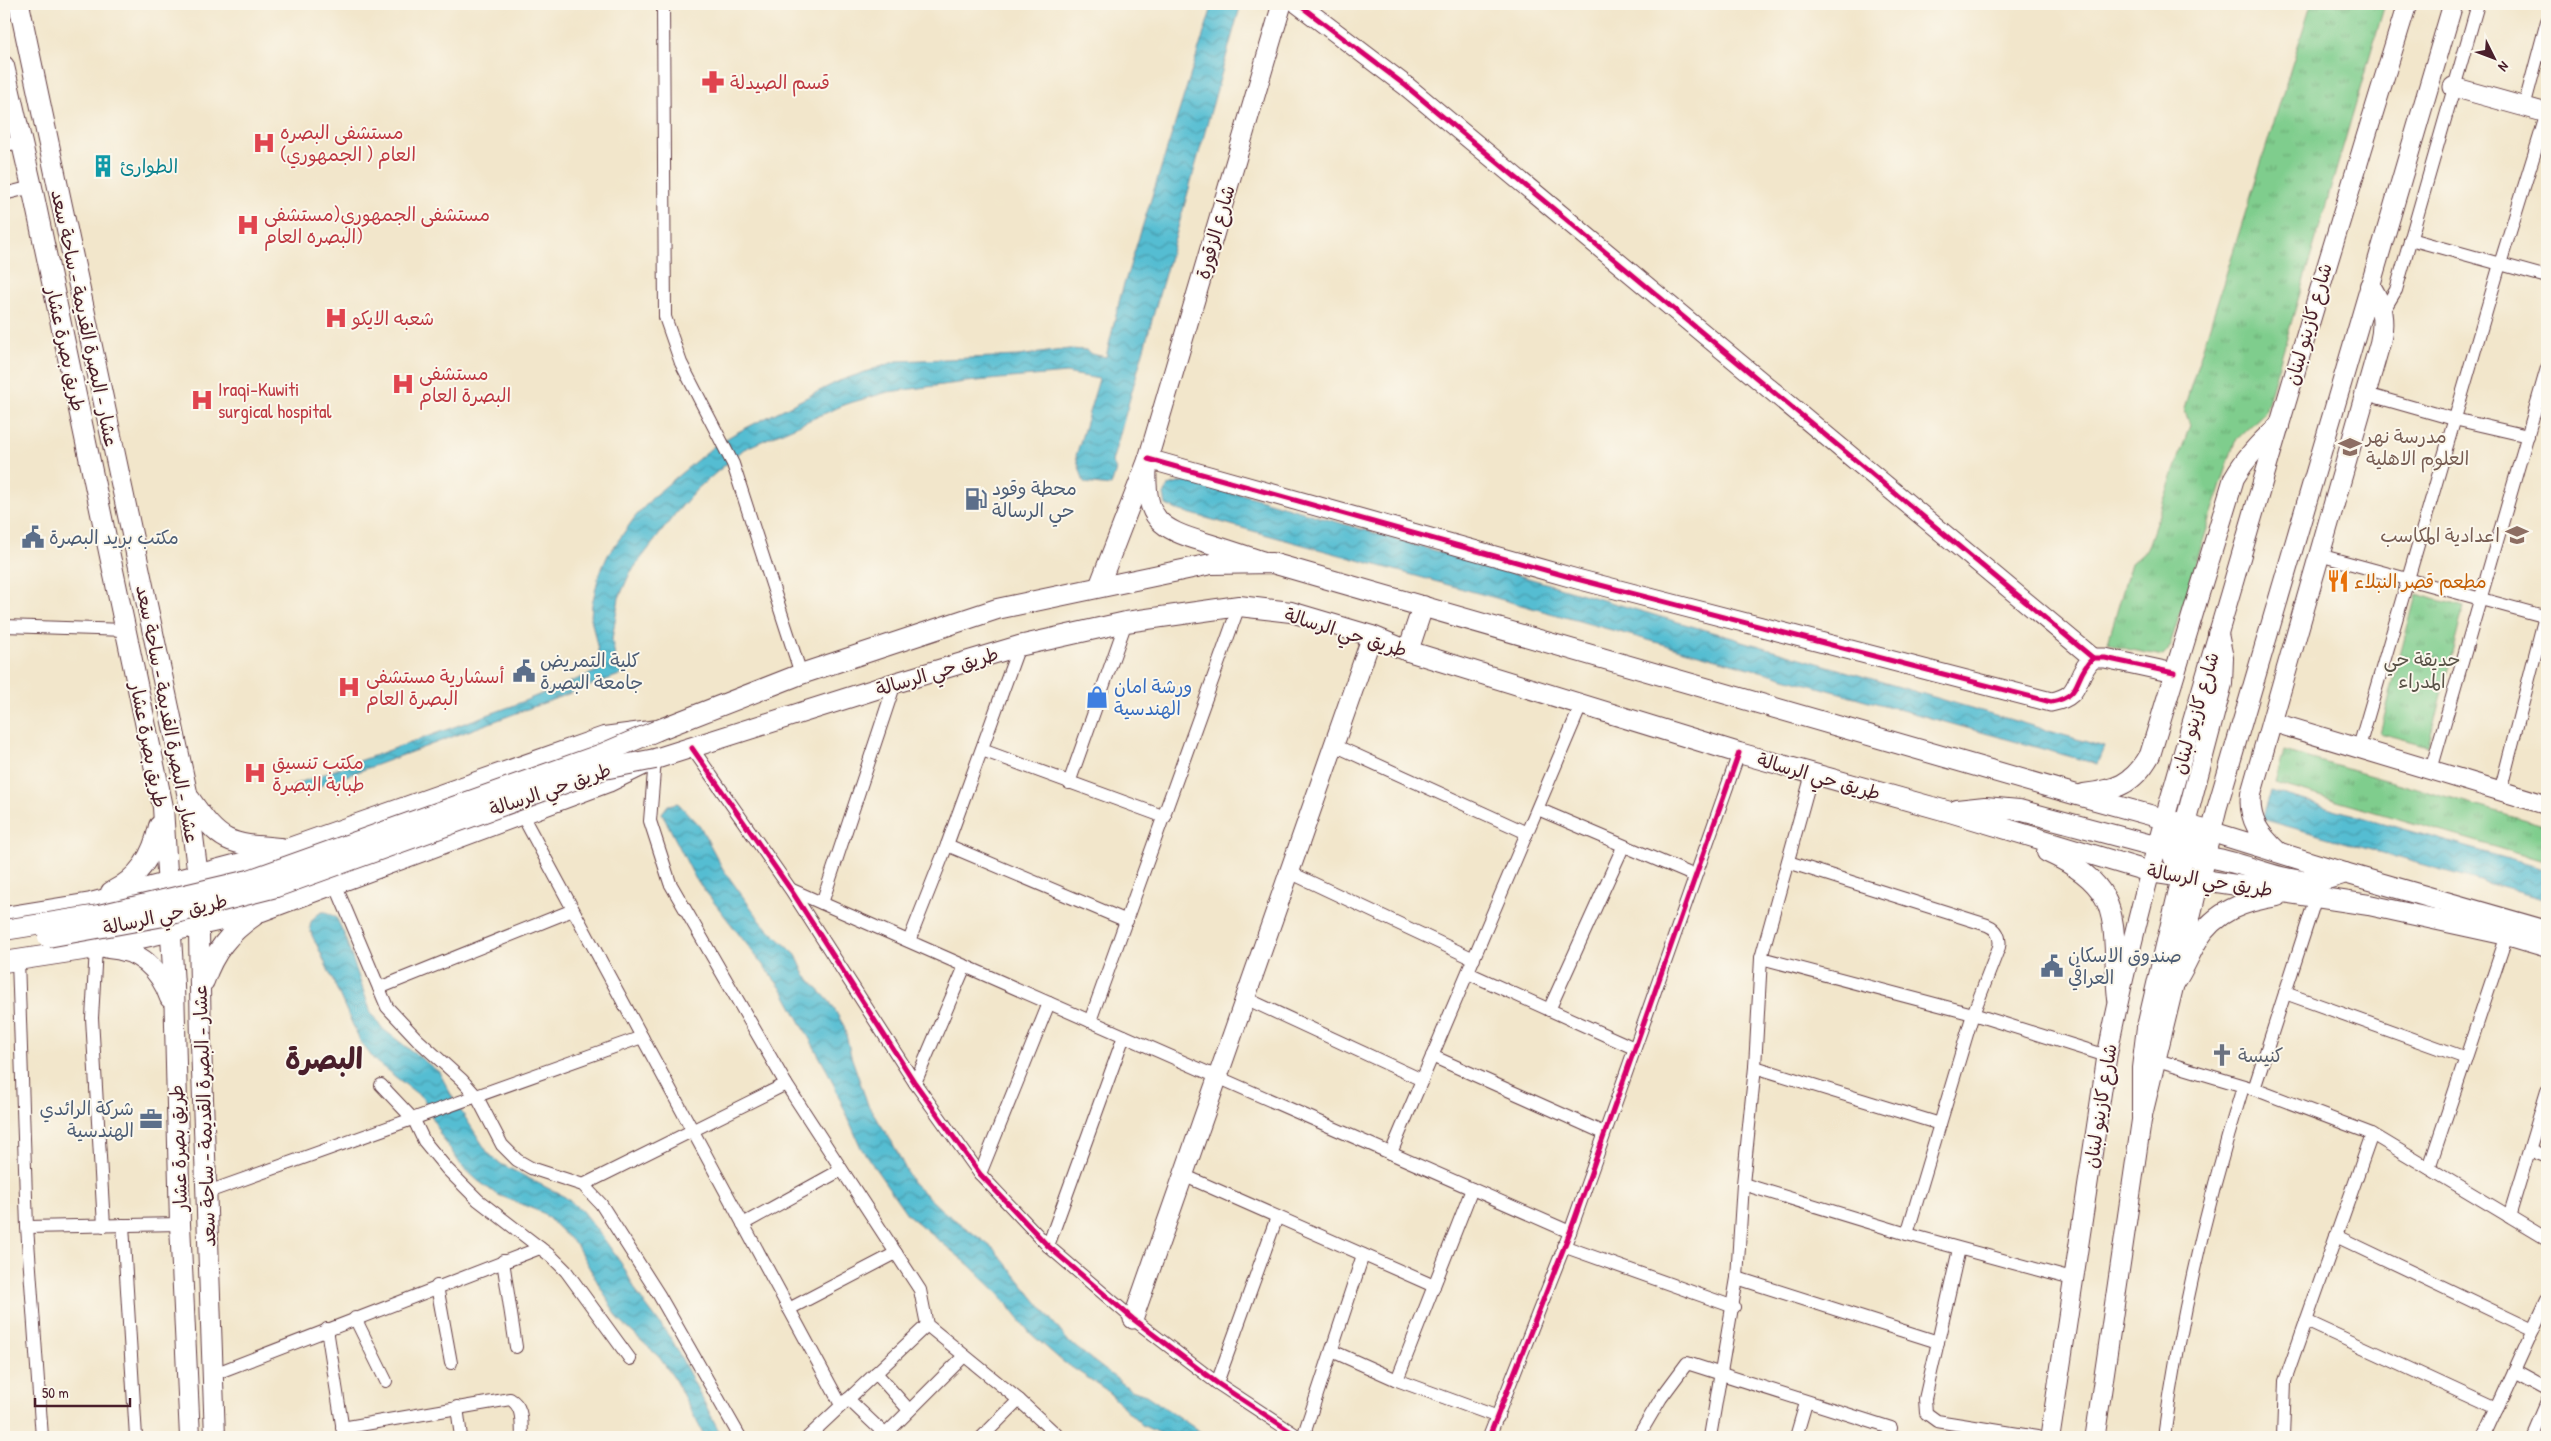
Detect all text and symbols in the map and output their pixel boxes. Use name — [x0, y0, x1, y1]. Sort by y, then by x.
north arrow — [2468, 32, 2518, 82]
text: N — [2494, 58, 2514, 77]
pharmacy icon: قسم الصيدلة — [700, 69, 726, 95]
place label: قسم الصيدلة — [730, 69, 830, 97]
place label: مستشفى البصره العام ( الجمهوري) — [280, 119, 416, 169]
hospital icon: مستشفى البصره العام ( الجمهوري) — [251, 130, 277, 156]
building icon: الطوارئ — [90, 153, 116, 179]
place label: الطوارئ — [120, 153, 178, 179]
street label: شارع الزقورة — [1189, 182, 1242, 282]
street label: عشار - البصرة القديمة - ساحة سعد — [45, 187, 125, 449]
place label: مستشفى الجمهوري(مستشفى البصره العام) — [264, 201, 490, 251]
hospital icon: مستشفى الجمهوري(مستشفى البصره العام) — [235, 212, 261, 238]
street label: شارع كازينو لبنان — [2278, 260, 2339, 388]
street label: طريق بصرة عشار — [40, 282, 92, 414]
hospital icon: شعبه الايكو — [323, 305, 349, 331]
place label: شعبه الايكو — [351, 305, 434, 331]
place label: مستشفى البصرة العام — [419, 360, 511, 410]
hospital icon: مستشفى البصرة العام — [390, 371, 416, 397]
place label: Iraqi-Kuwiti surgical hospital — [218, 376, 333, 424]
hospital icon: Iraqi-Kuwiti surgical hospital — [189, 387, 215, 413]
place label: مدرسة نهر العلوم الاهلية — [2364, 423, 2469, 473]
school or university icon: مدرسة نهر العلوم الاهلية — [2337, 434, 2363, 460]
place label: محطة وقود حي الرسالة — [992, 475, 1077, 527]
fuel station icon: محطة وقود حي الرسالة — [963, 486, 989, 512]
place label: اعدادية المكاسب — [2380, 522, 2500, 548]
school or university icon: اعدادية المكاسب — [2504, 522, 2530, 548]
public building icon: مكتب بريد البصرة — [20, 524, 46, 550]
place label: مكتب بريد البصرة — [49, 524, 179, 550]
restaurant icon: مطعم قصر النبلاء — [2325, 568, 2351, 594]
place label: مطعم قصر النبلاء — [2354, 568, 2487, 596]
street label: عشار - البصرة القديمة - ساحة سعد — [130, 583, 206, 845]
street label: طريق حي الرسالة — [1280, 601, 1411, 667]
street label: طريق حي الرسالة — [872, 640, 1003, 706]
park label: حديقة حي المدراء — [2383, 646, 2461, 694]
place label: كلية التمريض جامعة البصرة — [540, 647, 643, 695]
street label: شارع كازينو لبنان — [2165, 649, 2226, 777]
public building icon: كلية التمريض جامعة البصرة — [511, 658, 537, 684]
place label: أسشارية مستشفى البصرة العام — [366, 663, 504, 713]
place label: ورشة امان الهندسية — [1114, 673, 1192, 721]
hospital icon: أسشارية مستشفى البصرة العام — [336, 674, 362, 700]
street label: طريق بصرة عشار — [124, 678, 174, 810]
shop icon: ورشة امان الهندسية — [1084, 684, 1110, 710]
street label: طريق حي الرسالة — [1753, 746, 1884, 810]
place label: مكتب تنسيق طبابة البصرة — [272, 749, 365, 797]
street label: طريق حي الرسالة — [486, 756, 616, 826]
hospital icon: مكتب تنسيق طبابة البصرة — [242, 760, 268, 786]
street label: طريق حي الرسالة — [2145, 857, 2275, 907]
street label: طريق حي الرسالة — [100, 887, 231, 945]
place label: صندوق الاسكان العراقي — [2068, 942, 2182, 991]
public building icon: صندوق الاسكان العراقي — [2039, 953, 2065, 979]
street label: عشار - البصرة القديمة - ساحة سعد — [186, 984, 222, 1248]
district label: البصرة — [285, 1039, 363, 1078]
street label: شارع كازينو لبنان — [2077, 1042, 2124, 1170]
church icon: كنيسة — [2209, 1042, 2235, 1068]
place label: كنيسة — [2238, 1042, 2283, 1068]
street label: طريق بصرة عشار — [163, 1084, 193, 1214]
place label: شركة الرائدي الهندسية — [39, 1095, 134, 1143]
office icon: شركة الرائدي الهندسية — [138, 1106, 164, 1132]
scale bar — [35, 1376, 130, 1408]
text: 50 m — [42, 1382, 69, 1403]

